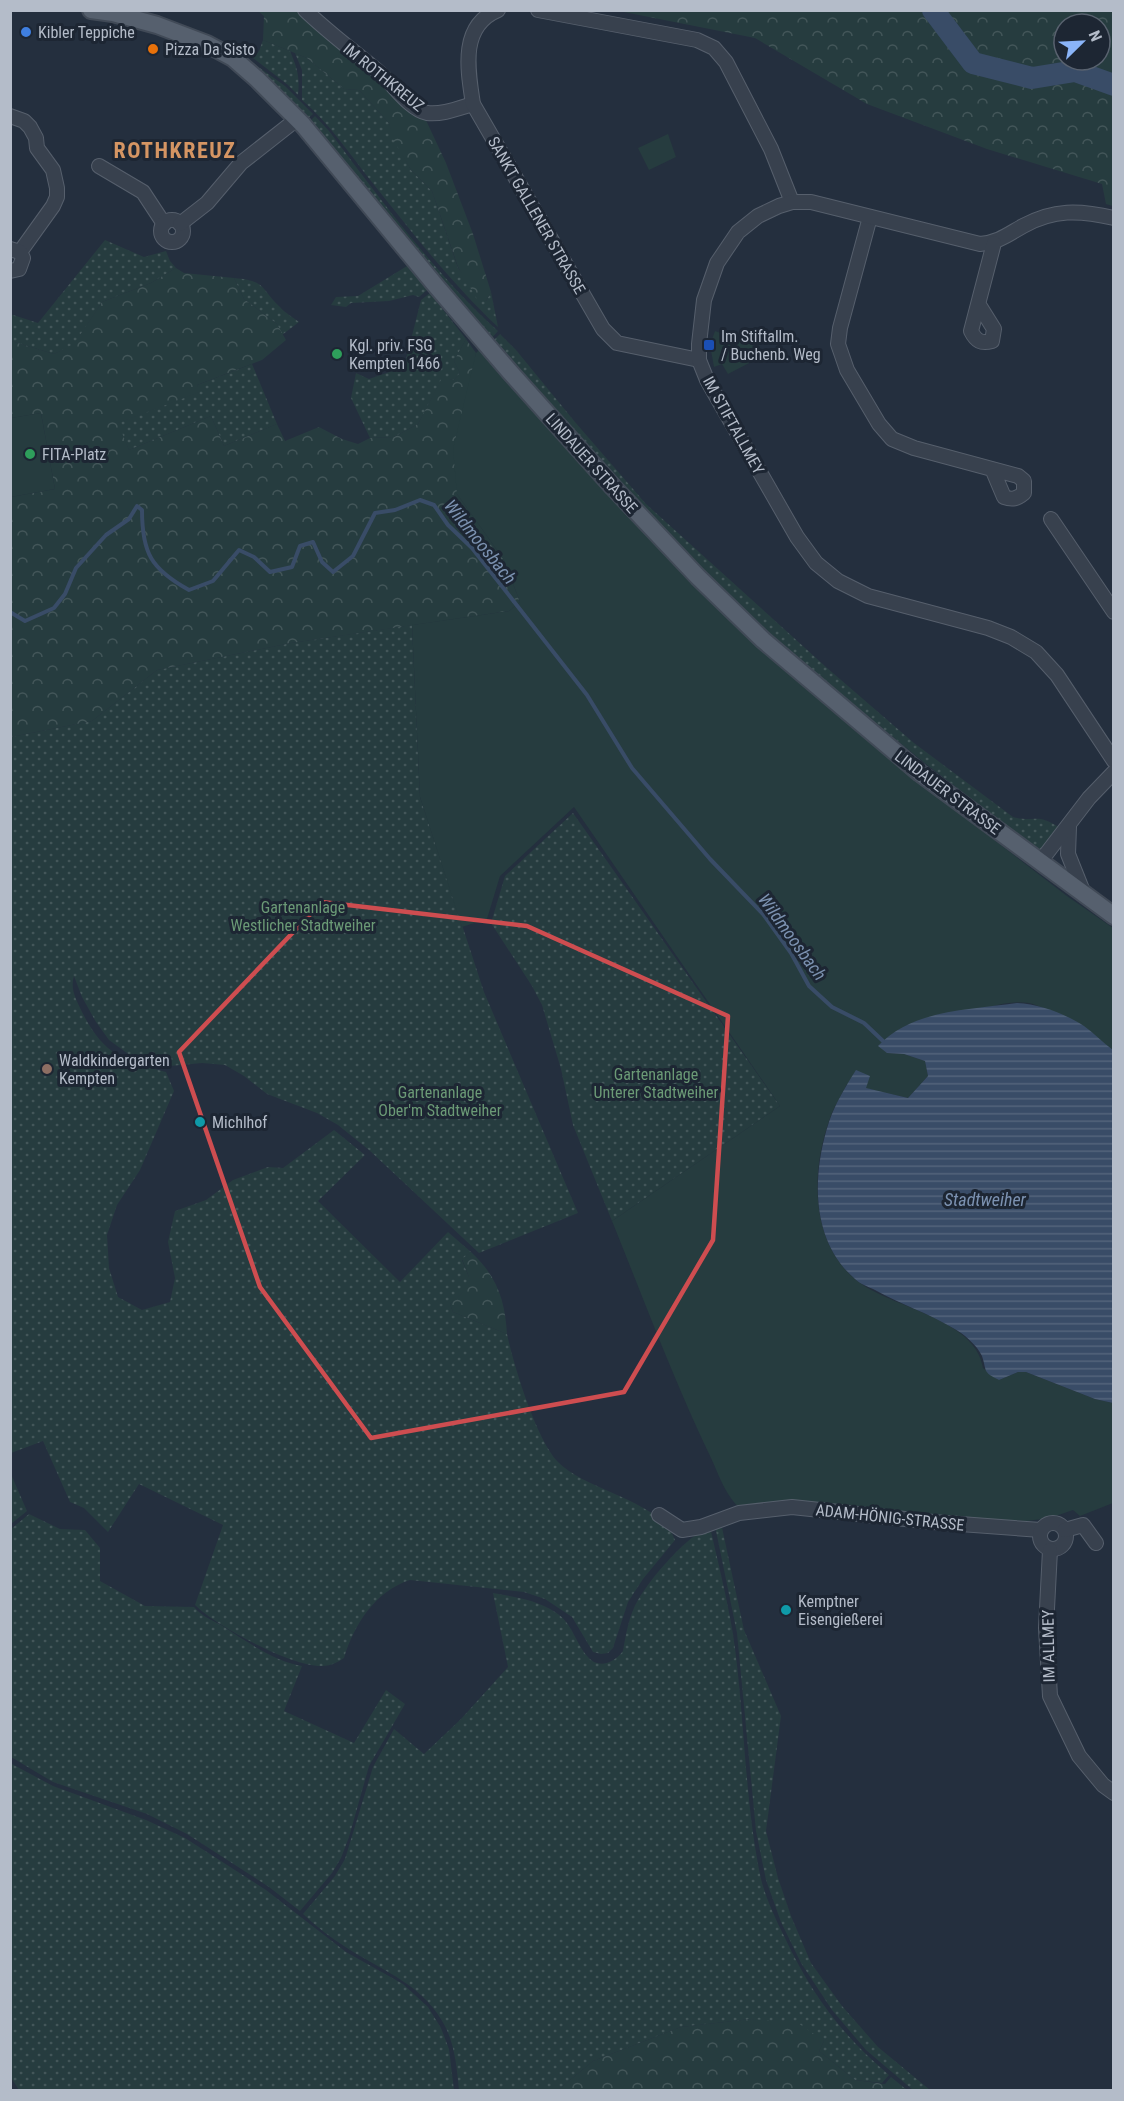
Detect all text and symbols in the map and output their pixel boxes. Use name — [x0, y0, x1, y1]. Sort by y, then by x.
north arrow — [1052, 12, 1112, 72]
place label: Kibler Teppiche — [38, 23, 135, 42]
marker: Kibler Teppiche — [19, 25, 33, 39]
text: N — [1085, 28, 1106, 44]
street label: IM ROTHKREUZ — [339, 39, 428, 116]
place label: Pizza Da Sisto — [165, 40, 255, 59]
marker: Pizza Da Sisto — [146, 42, 160, 56]
street label: SANKT GALLENER STRASSE — [484, 133, 589, 297]
district label: ROTHKREUZ — [114, 138, 236, 163]
place label: Im Stiftallm. / Buchenb. Weg — [721, 327, 821, 364]
place label: Kgl. priv. FSG Kempten 1466 — [349, 336, 440, 373]
marker: Im Stiftallm. / Buchenb. Weg — [702, 338, 716, 352]
marker: Kgl. priv. FSG Kempten 1466 — [330, 347, 344, 361]
street label: IM STIFTALLMEY — [699, 373, 769, 478]
street label: LINDAUER STRASSE — [542, 410, 641, 517]
place label: FITA-Platz — [42, 445, 106, 464]
marker: FITA-Platz — [23, 447, 37, 461]
water label: Wildmoosbach — [440, 495, 521, 588]
street label: LINDAUER STRASSE — [891, 746, 1004, 838]
water label: Wildmoosbach — [754, 889, 831, 984]
park label: Gartenanlage Westlicher Stadtweiher — [230, 898, 376, 935]
place label: Waldkindergarten Kempten — [59, 1051, 170, 1088]
marker: Waldkindergarten Kempten — [40, 1062, 54, 1076]
park label: Gartenanlage Unterer Stadtweiher — [594, 1065, 719, 1102]
park label: Gartenanlage Ober'm Stadtweiher — [378, 1083, 502, 1120]
place label: Michlhof — [212, 1113, 267, 1132]
marker: Michlhof — [193, 1115, 207, 1129]
water label: Stadtweiher — [944, 1189, 1027, 1210]
street label: ADAM-HÖNIG-STRASSE — [815, 1500, 965, 1535]
place label: Kemptner Eisengießerei — [798, 1592, 883, 1629]
marker: Kemptner Eisengießerei — [779, 1603, 793, 1617]
street label: IM ALLMEY — [1038, 1609, 1059, 1682]

